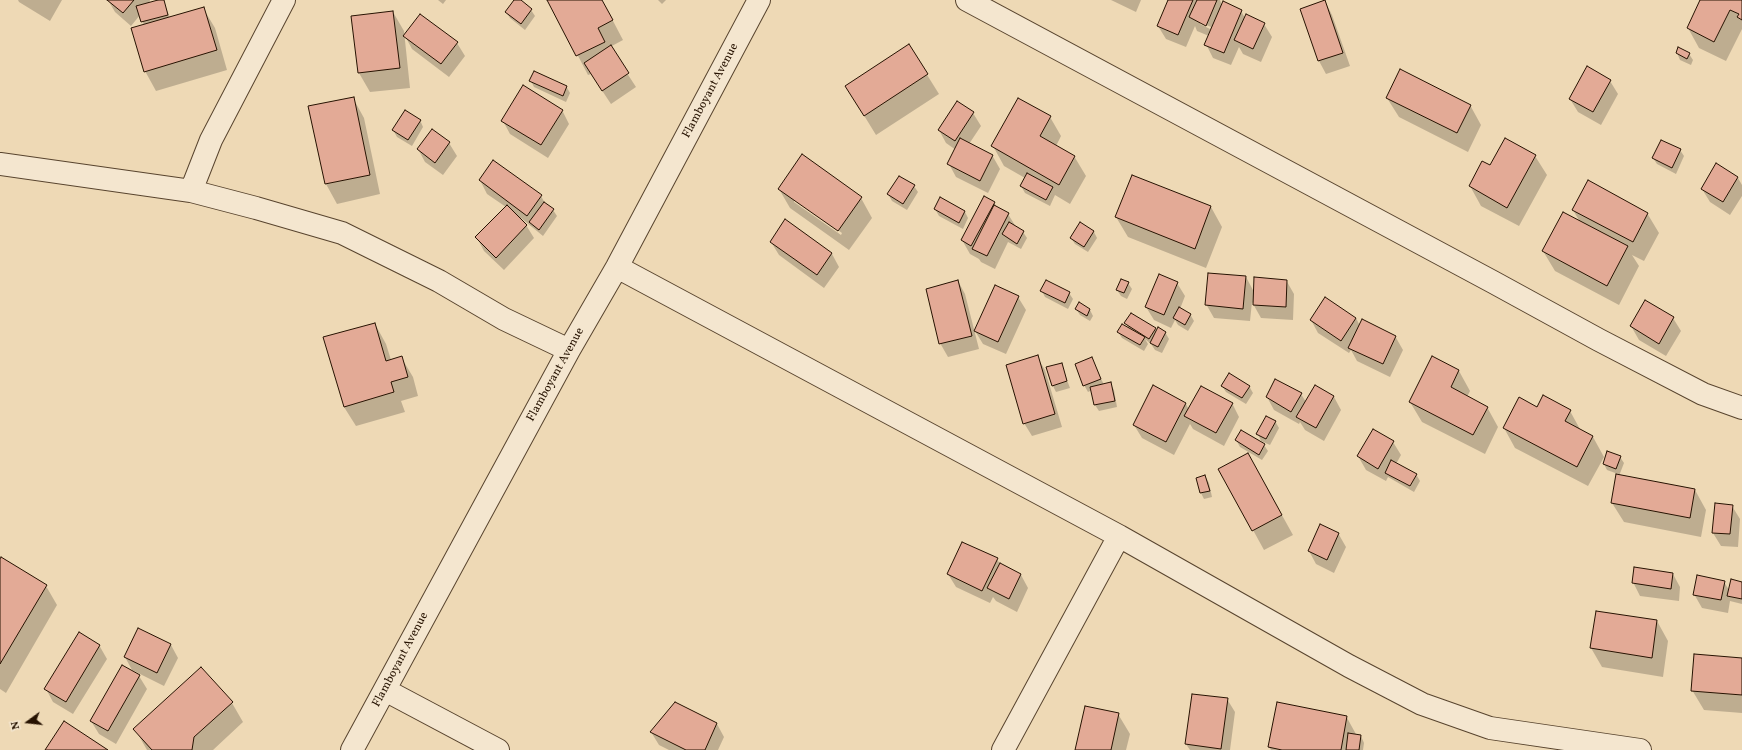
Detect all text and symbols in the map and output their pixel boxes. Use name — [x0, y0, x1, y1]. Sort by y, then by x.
street label: Flamboyant Avenue — [680, 41, 742, 141]
street label: Flamboyant Avenue — [524, 325, 588, 425]
street label: Flamboyant Avenue — [370, 610, 432, 710]
north arrow — [8, 702, 48, 742]
text: N — [8, 719, 24, 731]

